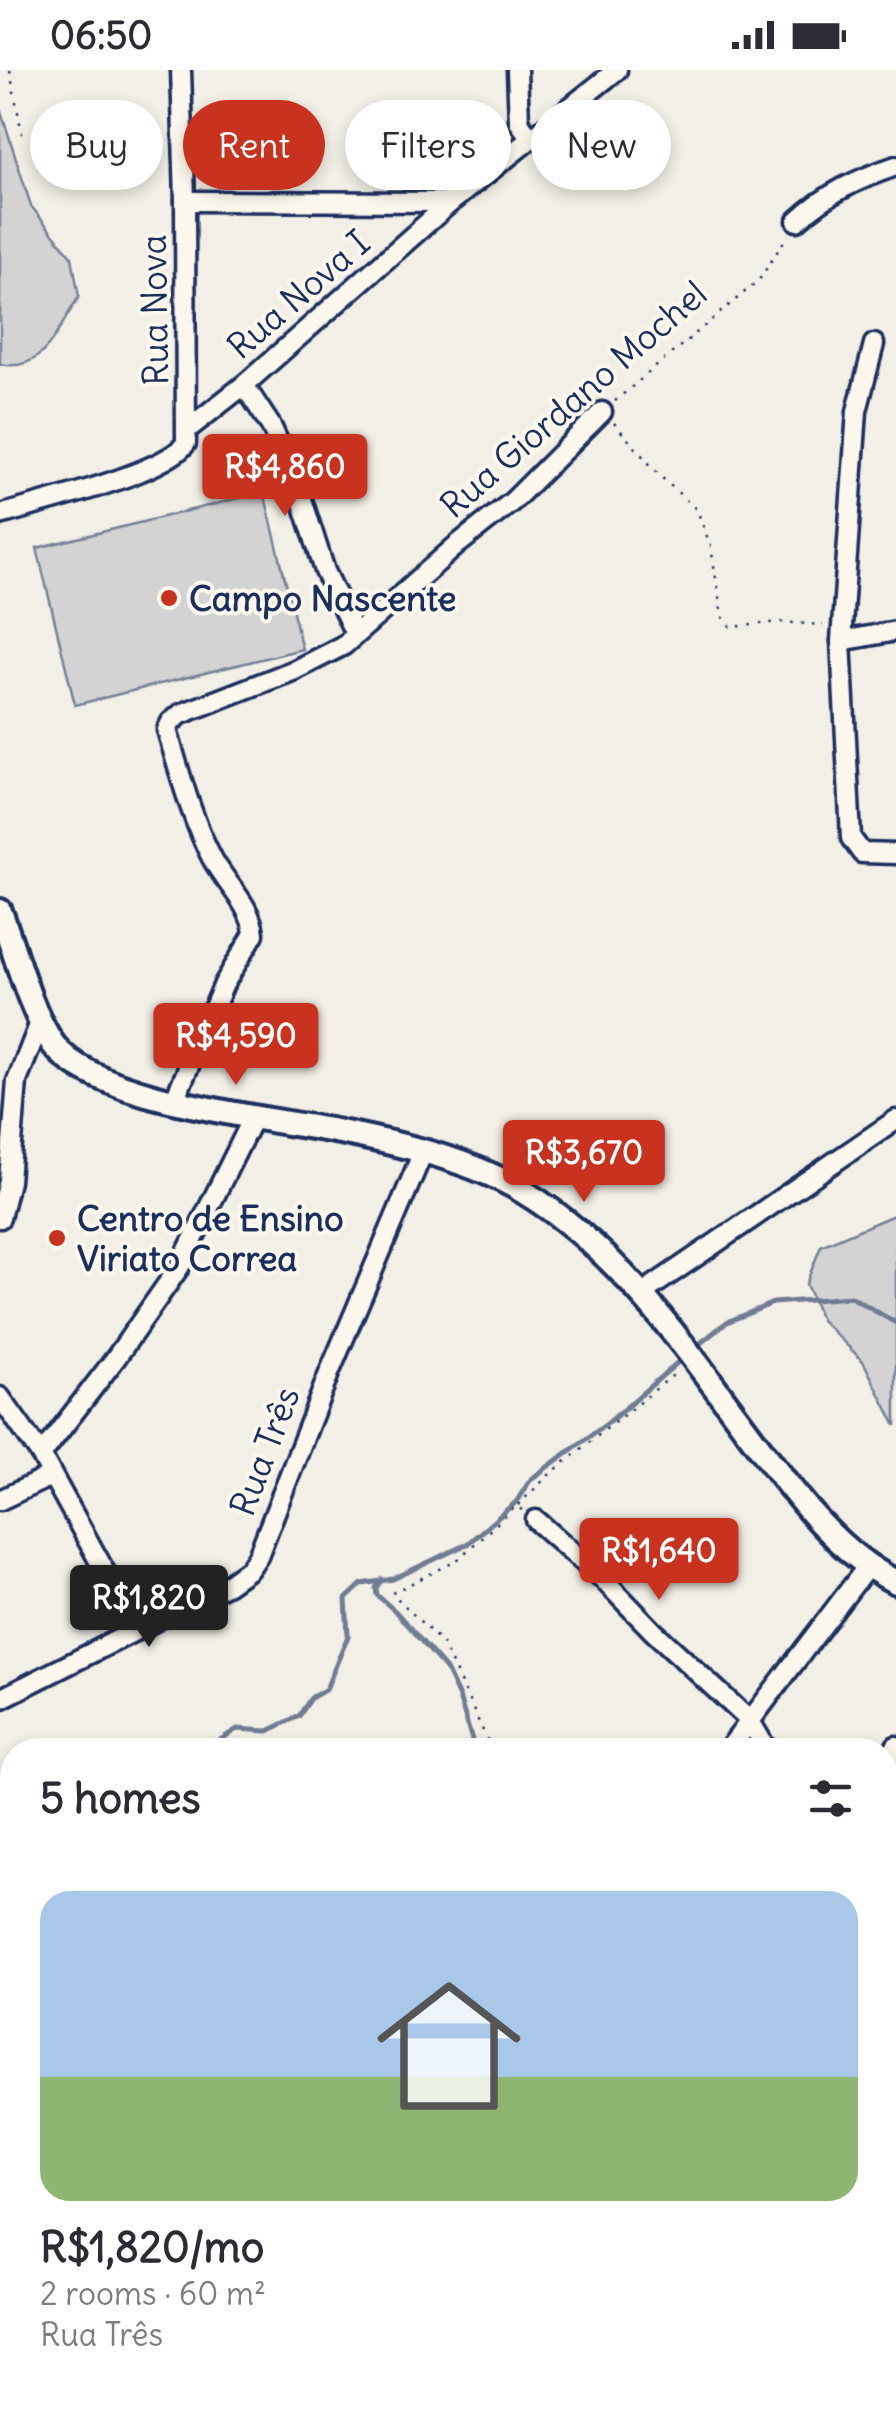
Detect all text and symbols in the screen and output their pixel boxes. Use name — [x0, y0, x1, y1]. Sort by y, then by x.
text: 06:50 — [50, 12, 152, 59]
chip: Buy — [30, 100, 163, 190]
chip: Rent — [183, 100, 325, 190]
chip: Filters — [345, 100, 511, 190]
chip: New — [531, 100, 671, 190]
street label: Rua Nova I — [218, 220, 378, 368]
street label: Rua Nova — [131, 234, 177, 386]
street label: Rua Giordano Mochel — [431, 271, 715, 527]
pin: R$4,860 — [193, 434, 377, 519]
text: R$4,860 — [224, 446, 346, 487]
place label: Campo Nascente — [189, 576, 456, 620]
marker: Campo Nascente — [158, 587, 180, 609]
pin: R$4,590 — [144, 1003, 328, 1088]
text: R$4,590 — [175, 1015, 297, 1056]
pin: R$3,670 — [492, 1120, 676, 1205]
text: R$3,670 — [525, 1132, 643, 1173]
place label: Centro de Ensino Viriato Correa — [77, 1196, 344, 1280]
marker: Centro de Ensino Viriato Correa — [46, 1227, 68, 1249]
street label: Rua Três — [219, 1380, 309, 1522]
pin: R$1,640 — [567, 1518, 751, 1603]
text: R$1,640 — [602, 1530, 716, 1571]
pin: R$1,820 — [57, 1565, 241, 1650]
text: R$1,820 — [92, 1577, 206, 1618]
icon: filters — [803, 1771, 858, 1826]
text: 5 homes — [40, 1772, 201, 1824]
icon: home — [359, 1956, 539, 2136]
text: R$1,820/mo — [40, 2221, 264, 2273]
text: 2 rooms · 60 m² — [40, 2273, 266, 2314]
text: Rua Três — [40, 2314, 163, 2355]

